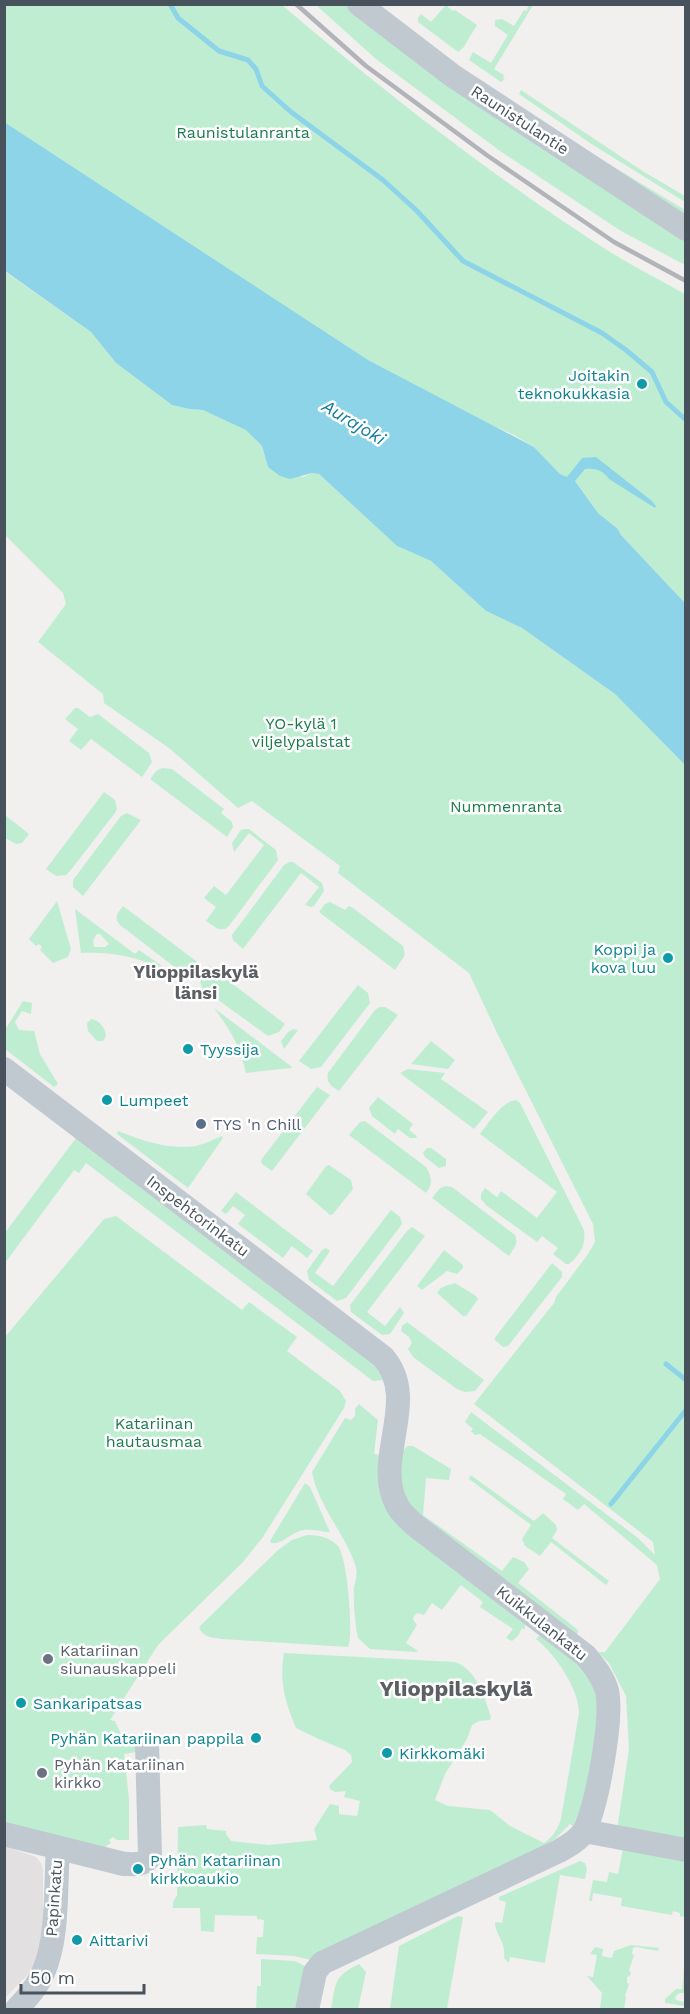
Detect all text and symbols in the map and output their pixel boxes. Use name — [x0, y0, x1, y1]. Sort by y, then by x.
street label: Raunistulantie — [468, 81, 572, 159]
park label: Raunistulanranta — [176, 123, 310, 142]
place label: Joitakin teknokukkasia — [518, 366, 630, 403]
marker: Joitakin teknokukkasia — [635, 377, 649, 391]
water label: Aurajoki — [318, 395, 390, 450]
park label: YO-kylä 1 viljelypalstat — [252, 714, 350, 751]
park label: Nummenranta — [450, 797, 562, 816]
place label: Koppi ja kova luu — [591, 940, 656, 977]
marker: Koppi ja kova luu — [661, 951, 675, 965]
district label: Ylioppilaskylä länsi — [133, 961, 259, 1003]
place label: Tyyssija — [200, 1040, 259, 1059]
marker: Tyyssija — [181, 1042, 195, 1056]
place label: Lumpeet — [119, 1091, 189, 1110]
marker: Lumpeet — [100, 1093, 114, 1107]
place label: TYS 'n Chill — [213, 1115, 301, 1134]
marker: TYS 'n Chill — [194, 1117, 208, 1131]
street label: Inspehtorinkatu — [143, 1171, 253, 1261]
park label: Katariinan hautausmaa — [106, 1414, 202, 1451]
street label: Kuikkulankatu — [493, 1582, 591, 1664]
place label: Katariinan siunauskappeli — [60, 1641, 176, 1678]
marker: Katariinan siunauskappeli — [41, 1652, 55, 1666]
district label: Ylioppilaskylä — [379, 1676, 533, 1701]
place label: Sankaripatsas — [33, 1694, 142, 1713]
marker: Sankaripatsas — [14, 1696, 28, 1710]
place label: Pyhän Katariinan pappila — [50, 1729, 244, 1748]
marker: Pyhän Katariinan pappila — [249, 1731, 263, 1745]
place label: Kirkkomäki — [399, 1744, 485, 1763]
marker: Kirkkomäki — [380, 1746, 394, 1760]
place label: Pyhän Katariinan kirkko — [54, 1755, 185, 1792]
marker: Pyhän Katariinan kirkko — [35, 1766, 49, 1780]
place label: Pyhän Katariinan kirkkoaukio — [150, 1851, 281, 1888]
street label: Papinkatu — [42, 1859, 66, 1937]
marker: Pyhän Katariinan kirkkoaukio — [131, 1862, 145, 1876]
place label: Aittarivi — [89, 1931, 149, 1950]
marker: Aittarivi — [70, 1933, 84, 1947]
scale bar — [21, 1957, 144, 1995]
text: 50 m — [30, 1967, 75, 1988]

